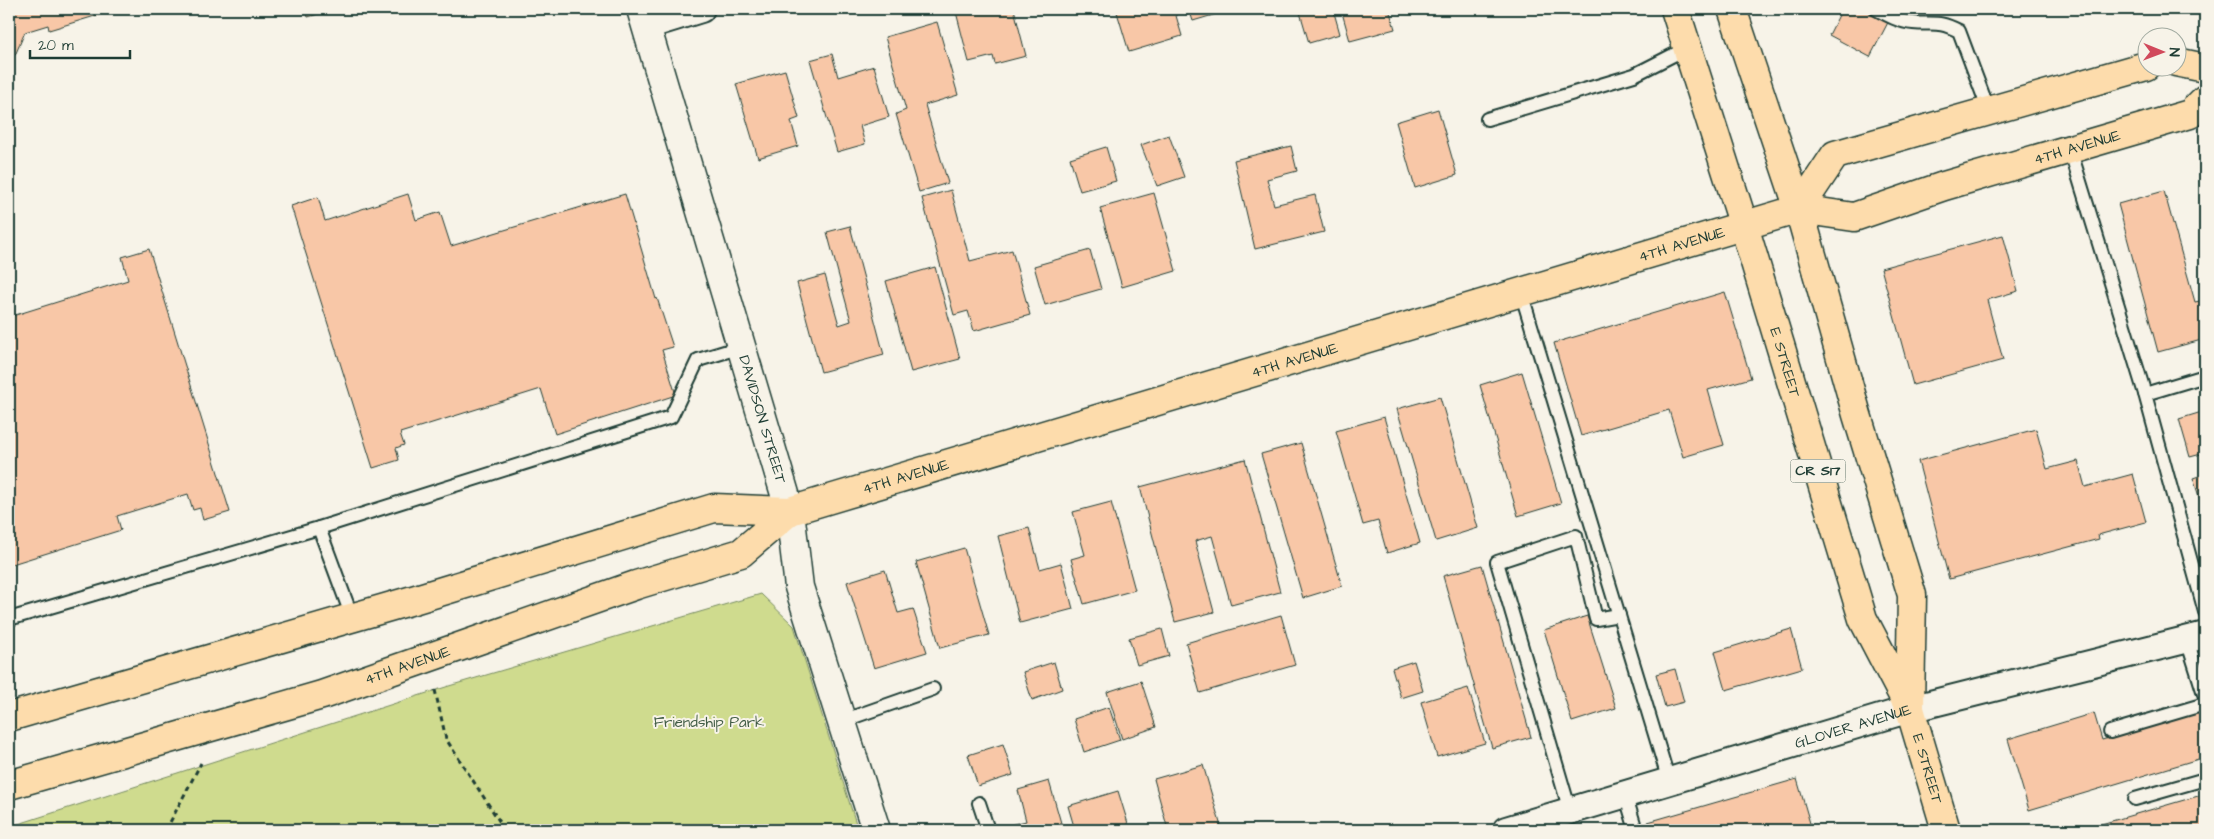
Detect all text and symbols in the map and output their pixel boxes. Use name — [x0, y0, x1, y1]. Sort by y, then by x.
scale bar — [30, 28, 130, 60]
north arrow — [2136, 28, 2186, 78]
text: 20 m — [38, 35, 74, 56]
text: N — [2164, 48, 2184, 57]
street label: 4TH AVENUE — [2031, 124, 2123, 170]
street label: 4TH AVENUE — [1636, 221, 1727, 267]
street label: E STREET — [1765, 325, 1806, 400]
street label: 4TH AVENUE — [1249, 337, 1340, 383]
street label: DAVIDSON STREET — [734, 353, 792, 487]
street label: 4TH AVENUE — [860, 454, 951, 499]
road number: CR S17 — [1790, 460, 1846, 482]
street label: 4TH AVENUE — [362, 640, 453, 690]
street label: GLOVER AVENUE — [1792, 699, 1914, 753]
park label: Friendship Park — [654, 712, 764, 733]
street label: E STREET — [1907, 731, 1948, 807]

